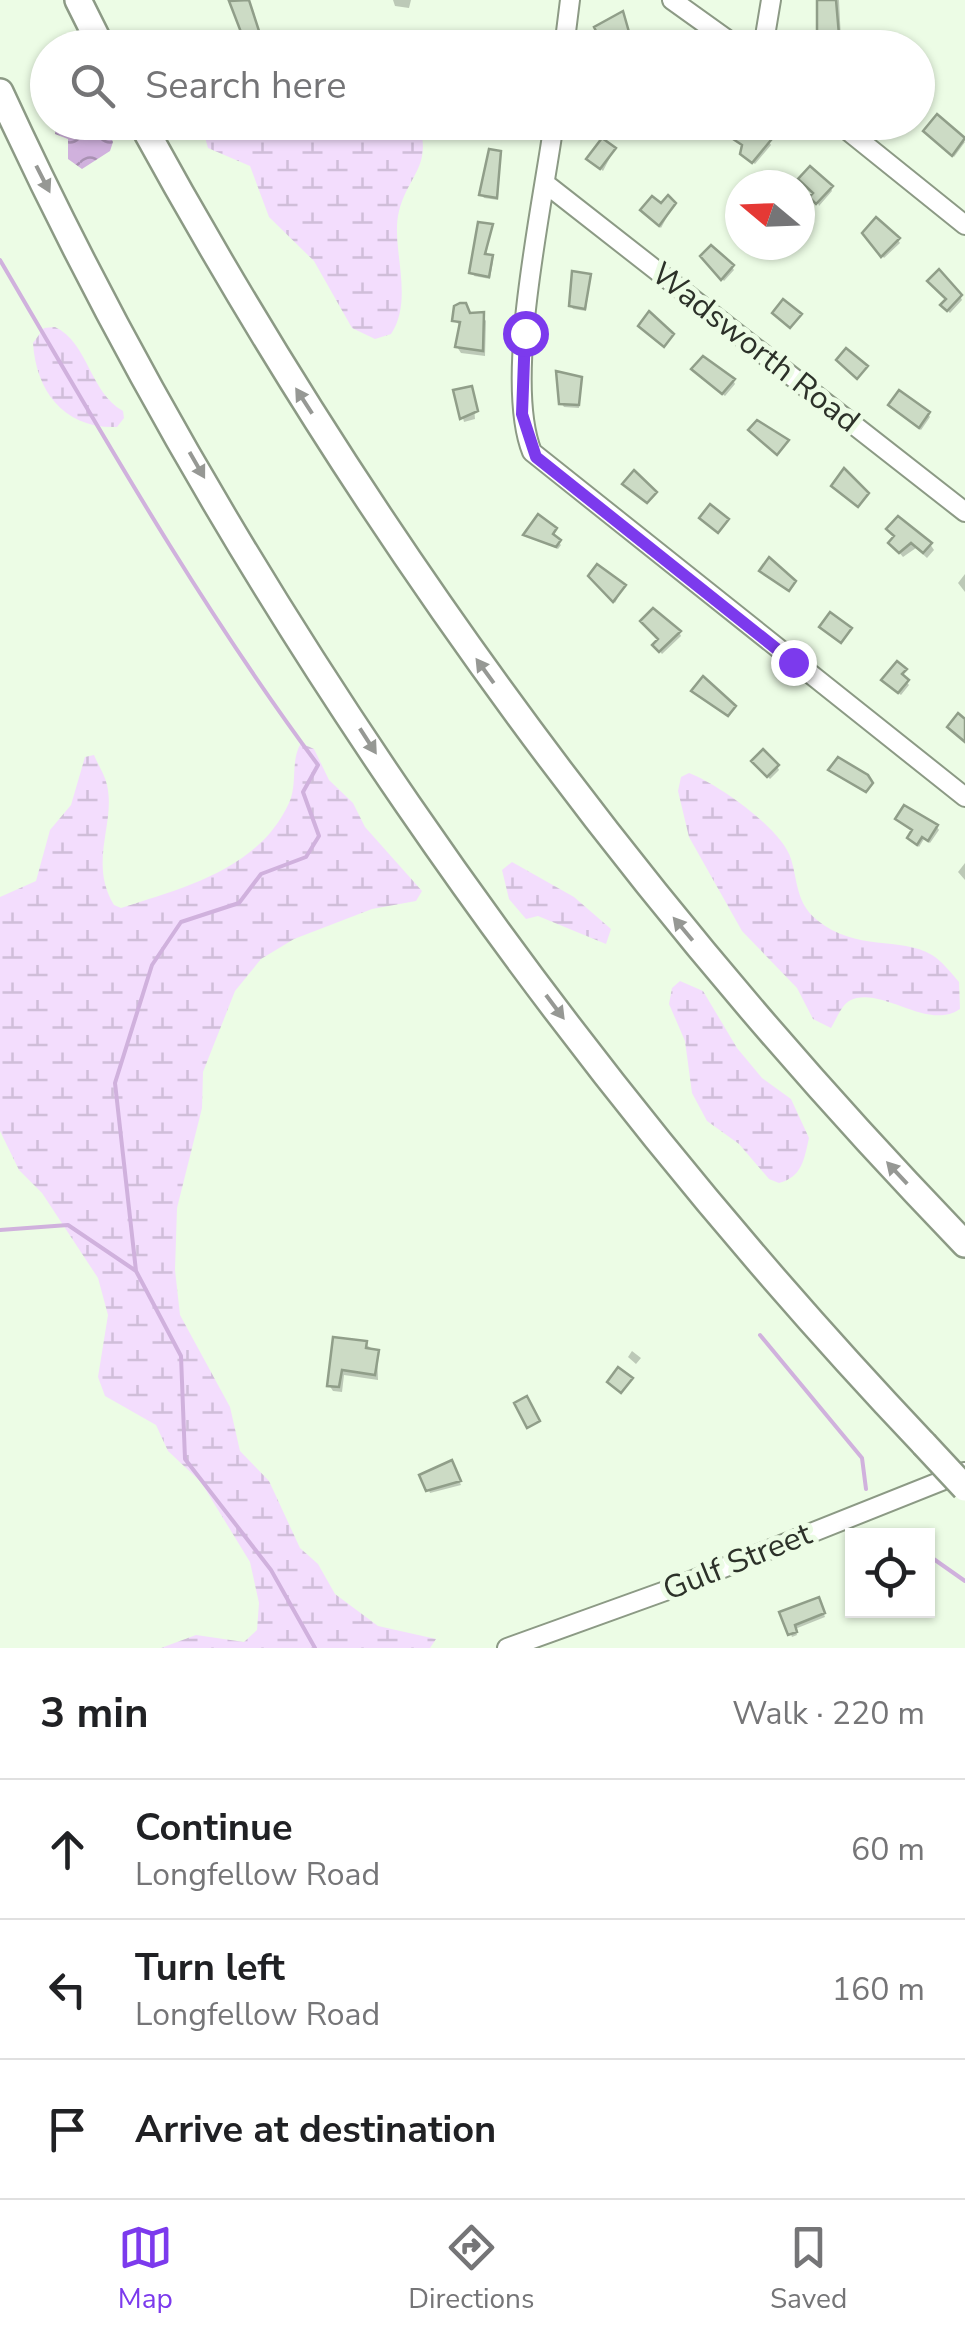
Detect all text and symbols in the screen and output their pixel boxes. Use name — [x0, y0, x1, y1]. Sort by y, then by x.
search box — [30, 30, 935, 140]
icon: search — [65, 58, 120, 113]
text: Search here — [145, 60, 346, 111]
one-way arrow — [34, 165, 51, 194]
north arrow — [725, 170, 815, 260]
street label: Wadsworth Road — [643, 253, 869, 442]
route start — [503, 311, 549, 357]
one-way arrow — [296, 388, 314, 415]
one-way arrow — [188, 451, 206, 479]
route end — [771, 640, 817, 686]
one-way arrow — [476, 658, 496, 684]
one-way arrow — [359, 728, 377, 755]
one-way arrow — [673, 917, 694, 942]
one-way arrow — [545, 994, 565, 1020]
one-way arrow — [887, 1161, 909, 1186]
street label: Gulf Street — [657, 1512, 819, 1611]
map controls — [845, 1528, 935, 1618]
button: locate — [845, 1528, 935, 1618]
text: 3 min — [40, 1685, 149, 1742]
text: Walk · 220 m — [732, 1692, 925, 1735]
text: Continue — [135, 1802, 293, 1853]
icon: ahead — [40, 1822, 95, 1877]
text: 60 m — [851, 1828, 925, 1871]
text: Longfellow Road — [135, 1853, 380, 1896]
text: Turn left — [135, 1942, 285, 1993]
icon: left — [40, 1962, 95, 2017]
text: 160 m — [832, 1968, 925, 2011]
text: Longfellow Road — [135, 1993, 380, 2036]
icon: arrive — [40, 2102, 95, 2157]
text: Arrive at destination — [135, 2104, 496, 2155]
tab: Map — [118, 2220, 173, 2318]
tab: Directions — [408, 2220, 534, 2318]
tab: Saved — [770, 2220, 847, 2318]

